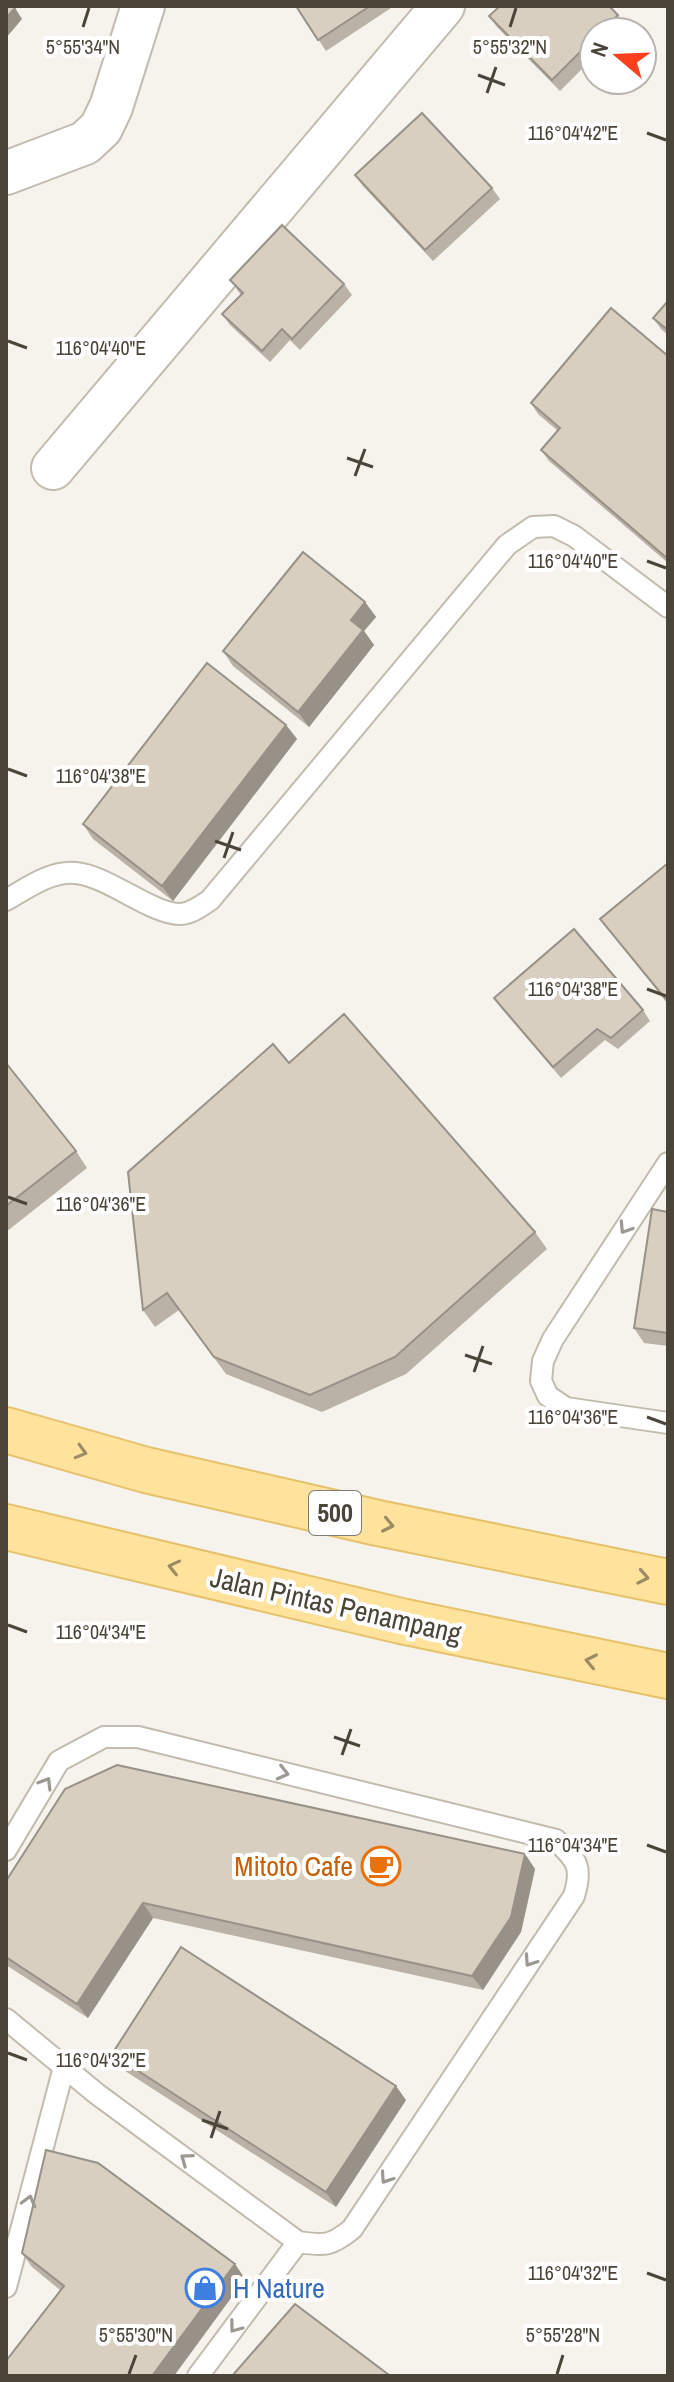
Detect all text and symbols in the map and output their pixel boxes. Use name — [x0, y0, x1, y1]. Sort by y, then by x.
north arrow — [578, 16, 658, 96]
text: 5°55'34"N — [46, 33, 120, 60]
text: 5°55'32"N — [473, 33, 547, 60]
text: N — [583, 38, 615, 61]
text: 116°04'42"E — [528, 119, 618, 146]
text: 116°04'40"E — [56, 334, 146, 361]
text: 116°04'40"E — [528, 547, 618, 574]
text: 116°04'38"E — [56, 762, 146, 789]
text: 116°04'38"E — [528, 975, 618, 1002]
text: 116°04'36"E — [56, 1190, 146, 1217]
one-way arrow — [620, 1220, 635, 1234]
text: 116°04'36"E — [528, 1403, 618, 1430]
one-way arrow — [74, 1443, 88, 1459]
road number: 500 — [309, 1491, 361, 1535]
one-way arrow — [381, 1516, 395, 1533]
street label: Jalan Pintas Penampang — [207, 1558, 465, 1652]
one-way arrow — [168, 1559, 181, 1576]
one-way arrow — [636, 1567, 650, 1584]
text: 116°04'34"E — [56, 1618, 146, 1645]
one-way arrow — [585, 1653, 599, 1670]
one-way arrow — [275, 1763, 289, 1780]
one-way arrow — [36, 1777, 52, 1792]
text: 116°04'34"E — [528, 1831, 618, 1858]
cafe icon: Mitoto Cafe — [360, 1845, 402, 1887]
place label: Mitoto Cafe — [234, 1847, 353, 1885]
one-way arrow — [525, 1952, 540, 1967]
text: 116°04'32"E — [56, 2046, 146, 2073]
one-way arrow — [180, 2155, 195, 2169]
one-way arrow — [381, 2169, 396, 2183]
one-way arrow — [19, 2195, 36, 2209]
text: 116°04'32"E — [528, 2259, 618, 2286]
shop icon: H Nature — [184, 2267, 226, 2309]
place label: H Nature — [233, 2269, 325, 2307]
one-way arrow — [230, 2318, 245, 2333]
text: 5°55'30"N — [99, 2321, 173, 2348]
text: 5°55'28"N — [526, 2321, 600, 2348]

